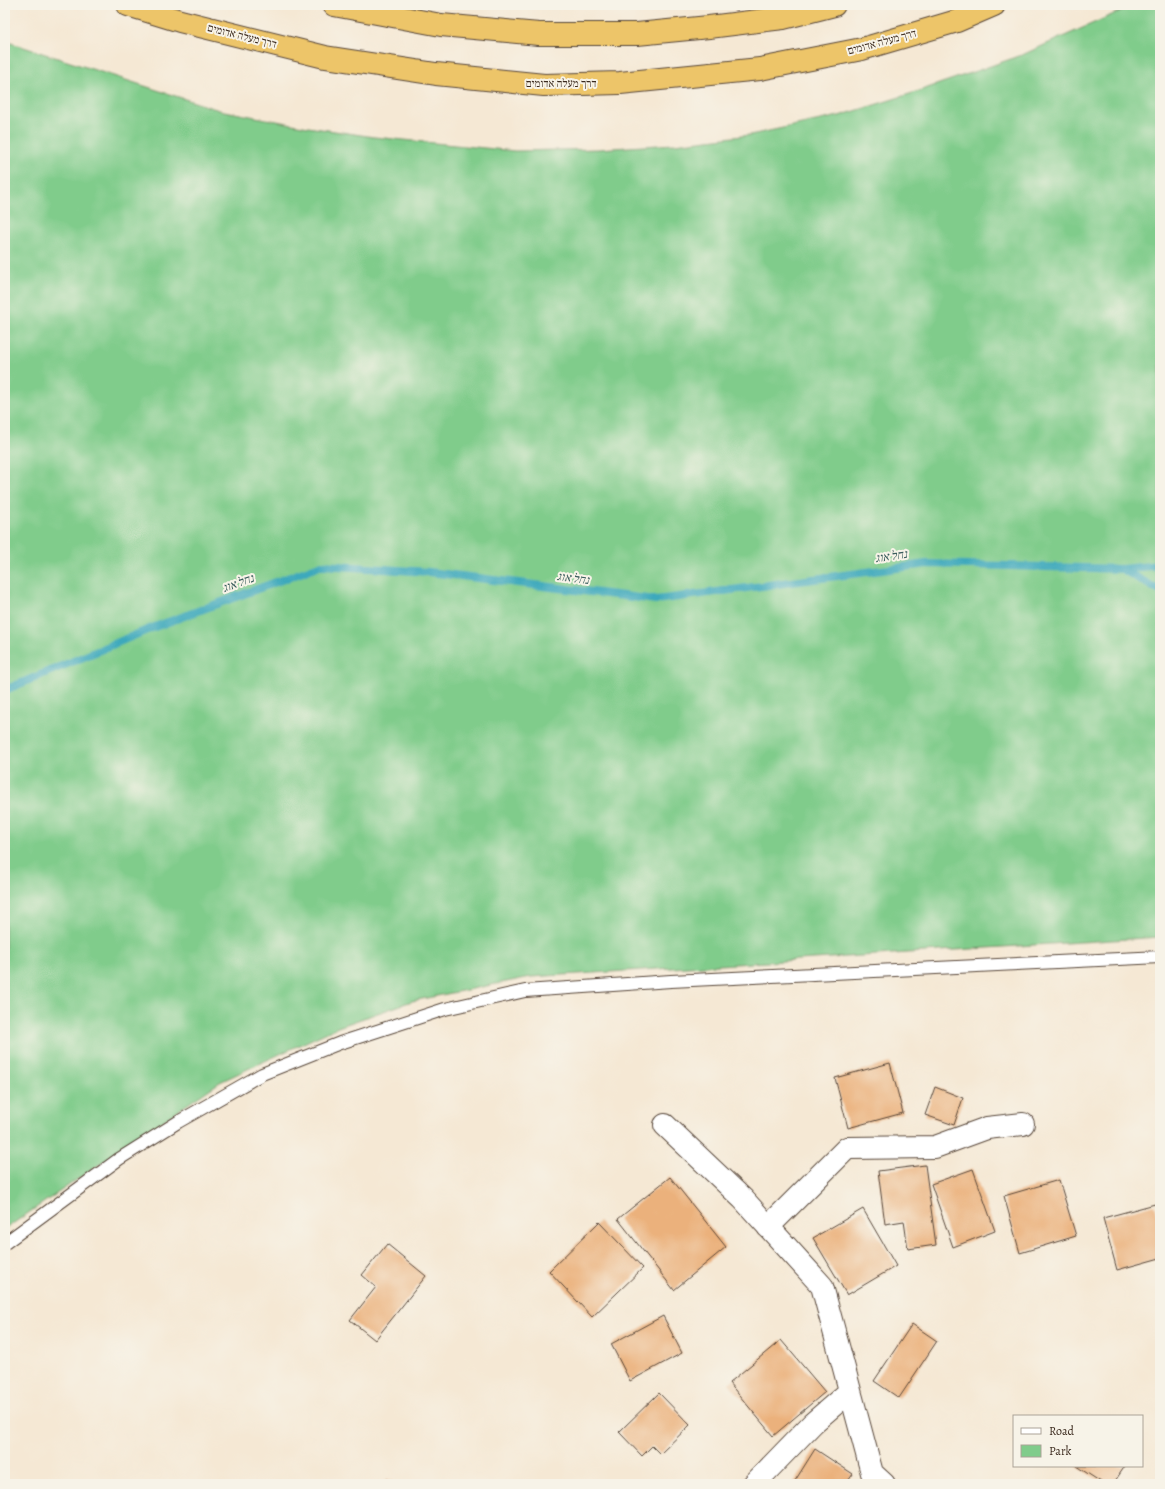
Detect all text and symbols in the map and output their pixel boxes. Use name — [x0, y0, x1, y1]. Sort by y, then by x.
street label: דרך מעלה אדומים — [206, 20, 278, 52]
street label: דרך מעלה אדומים — [846, 26, 918, 58]
street label: דרך מעלה אדומים — [526, 76, 596, 91]
water label: נחל אוג — [874, 546, 909, 566]
water label: נחל אוג — [556, 568, 591, 588]
water label: נחל אוג — [220, 570, 257, 596]
legend — [1013, 1415, 1143, 1467]
text: Road — [1049, 1423, 1075, 1439]
text: Park — [1049, 1443, 1072, 1459]

